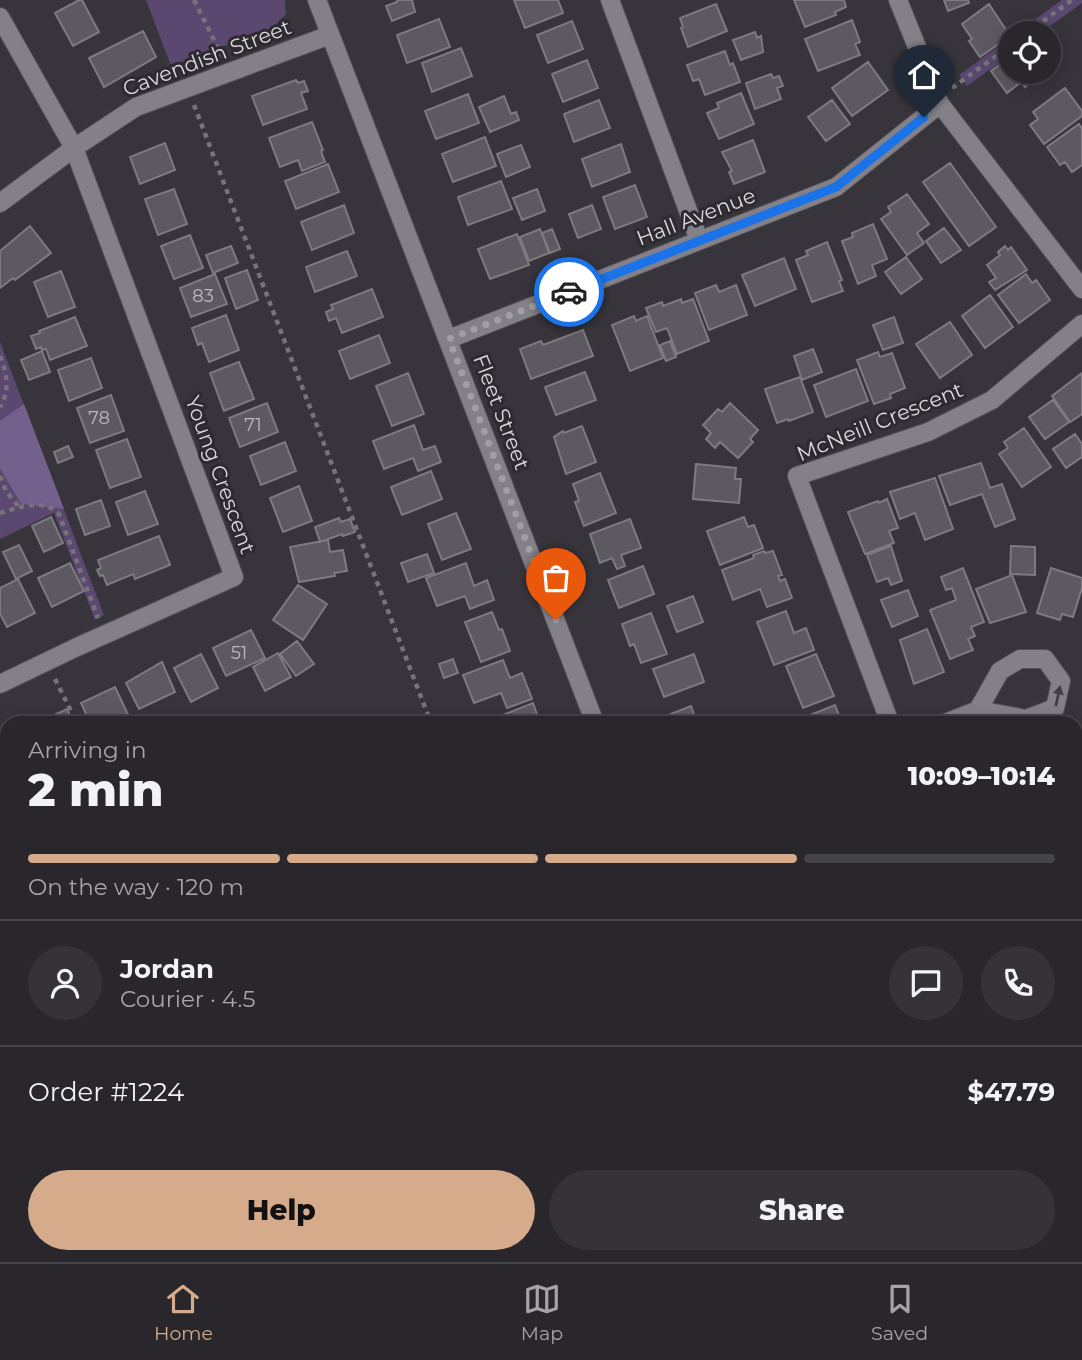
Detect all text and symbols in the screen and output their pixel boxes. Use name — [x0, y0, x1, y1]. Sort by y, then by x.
street label: Cavendish Street — [119, 14, 294, 101]
map controls — [998, 21, 1061, 84]
button: locate — [998, 21, 1061, 84]
pin — [894, 45, 954, 117]
icon: home — [905, 56, 943, 94]
street label: Hall Avenue — [633, 182, 759, 251]
courier — [534, 257, 604, 327]
icon: car — [550, 273, 588, 311]
house number: 83 — [192, 285, 214, 307]
street label: Fleet Street — [468, 350, 535, 473]
street label: McNeill Crescent — [793, 377, 967, 466]
street label: Young Crescent — [180, 392, 261, 557]
house number: 78 — [88, 407, 110, 429]
house number: 71 — [244, 414, 262, 436]
pin — [526, 548, 586, 620]
icon: bag — [537, 559, 575, 597]
house number: 51 — [231, 642, 247, 664]
one-way arrow — [1052, 685, 1063, 707]
text: Arriving in — [28, 736, 147, 764]
text: 10:09–10:14 — [908, 760, 1055, 792]
text: 2 min — [28, 761, 163, 818]
text: On the way · 120 m — [28, 873, 244, 901]
button: person — [28, 946, 102, 1020]
button: chat — [889, 946, 963, 1020]
button: phone — [981, 946, 1055, 1020]
text: Jordan — [120, 953, 214, 985]
text: Courier · 4.5 — [120, 985, 255, 1013]
text: Order #1224 — [28, 1076, 184, 1108]
text: $47.79 — [967, 1076, 1055, 1108]
button: Help — [28, 1170, 535, 1250]
button: Share — [549, 1170, 1055, 1250]
tab: Home — [154, 1280, 213, 1345]
tab: Map — [521, 1280, 563, 1345]
tab: Saved — [871, 1280, 928, 1345]

